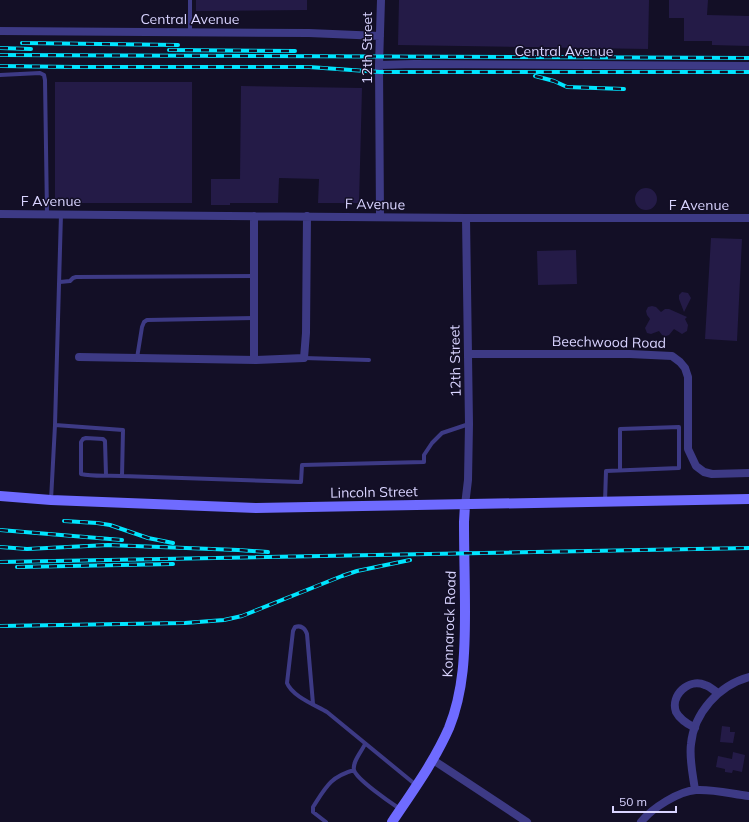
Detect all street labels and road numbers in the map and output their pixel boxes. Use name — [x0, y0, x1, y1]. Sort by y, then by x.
street label: Central Avenue — [141, 10, 239, 28]
street label: 12th Street — [358, 12, 376, 84]
street label: Central Avenue — [515, 42, 613, 60]
street label: F Avenue — [21, 192, 81, 210]
street label: F Avenue — [345, 194, 405, 214]
street label: F Avenue — [669, 196, 729, 214]
street label: 12th Street — [445, 325, 465, 397]
street label: Beechwood Road — [552, 332, 666, 352]
street label: Lincoln Street — [330, 482, 418, 502]
street label: Konnarock Road — [438, 570, 460, 678]

